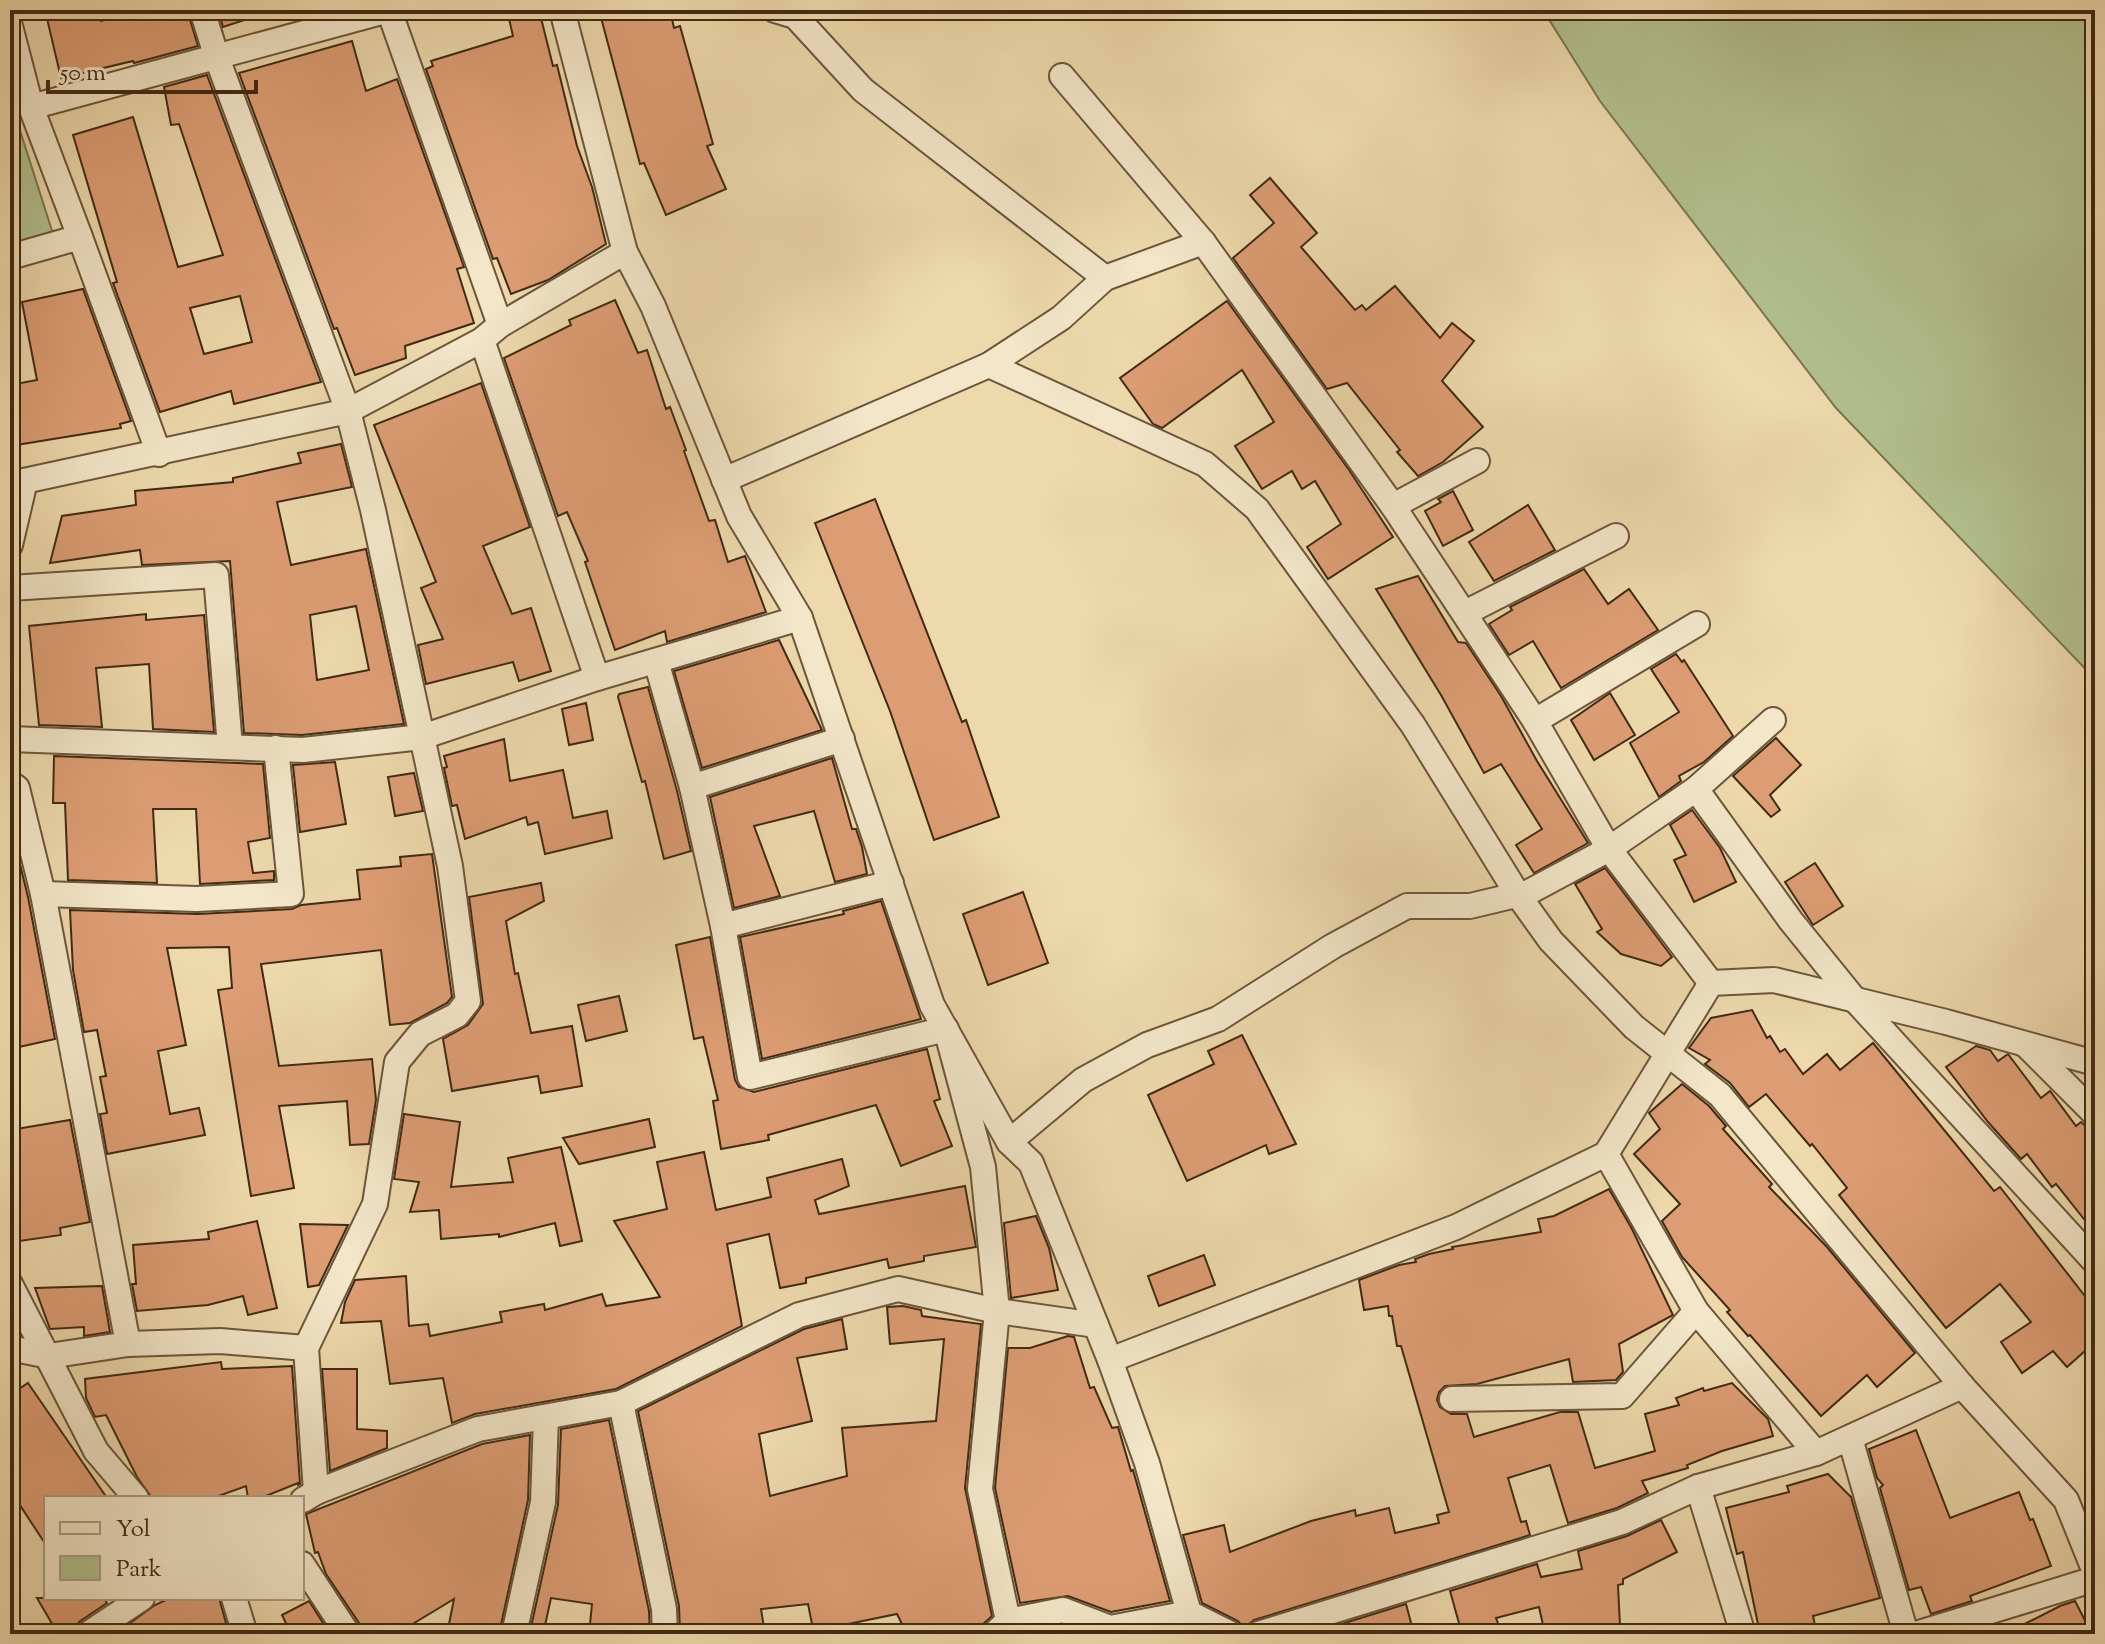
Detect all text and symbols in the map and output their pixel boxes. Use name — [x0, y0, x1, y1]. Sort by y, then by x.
scale bar — [48, 44, 256, 94]
text: 50 m — [58, 57, 106, 91]
legend — [44, 1496, 304, 1600]
text: Yol — [116, 1513, 151, 1547]
text: Park — [116, 1553, 162, 1587]

